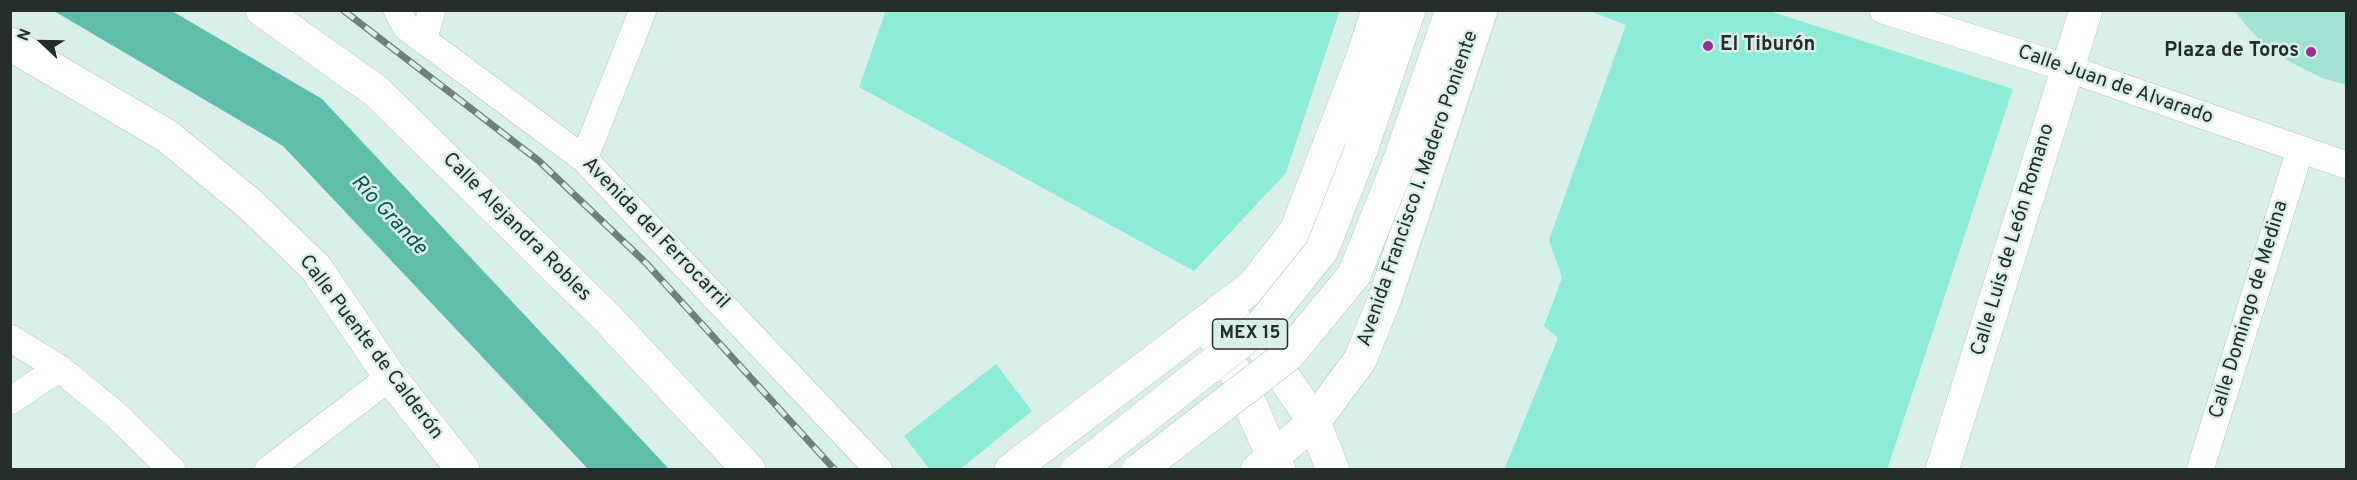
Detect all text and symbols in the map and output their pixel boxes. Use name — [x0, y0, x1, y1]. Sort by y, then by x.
north arrow — [12, 12, 72, 72]
text: N — [14, 26, 37, 44]
street label: Avenida Francisco I. Madero Poniente — [1353, 28, 1485, 350]
place label: El Tiburón — [1720, 34, 1815, 58]
marker: El Tiburón — [1701, 39, 1715, 53]
place label: Plaza de Toros — [2164, 40, 2299, 64]
street label: Calle Juan de Alvarado — [2014, 41, 2216, 131]
marker: Plaza de Toros — [2304, 45, 2318, 59]
street label: Calle Luis de León Romano — [1967, 121, 2061, 359]
street label: Calle Alejandra Robles — [437, 149, 595, 307]
street label: Avenida del Ferrocarril — [576, 153, 734, 315]
water label: Río Grande — [345, 171, 431, 261]
street label: Calle Domingo de Medina — [2205, 198, 2295, 422]
street label: Calle Puente de Calderón — [293, 251, 447, 445]
road number: MEX 15 — [1212, 319, 1288, 349]

